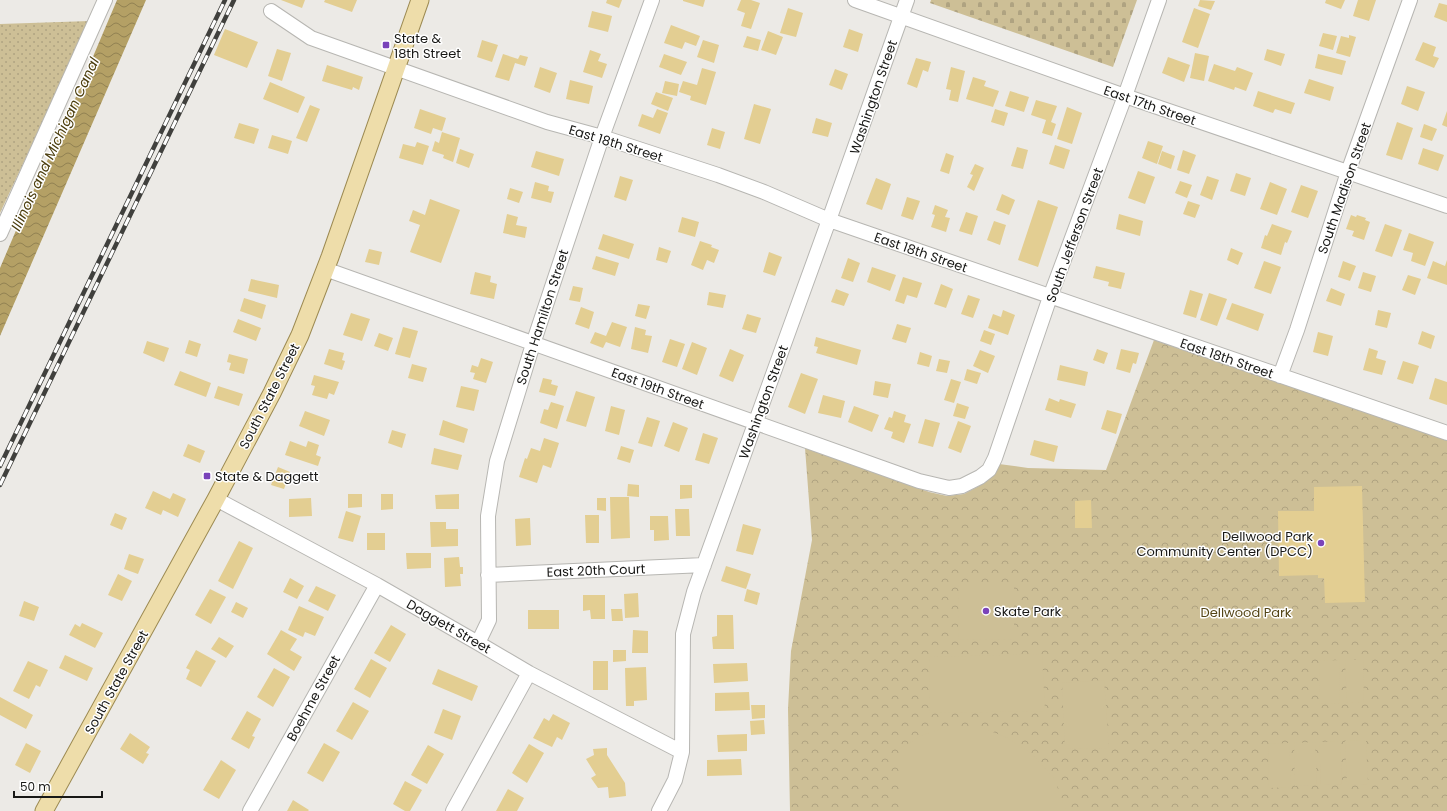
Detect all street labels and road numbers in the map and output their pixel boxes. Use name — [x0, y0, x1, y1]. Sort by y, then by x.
street label: Washington Street — [845, 37, 902, 157]
street label: East 17th Street — [1101, 81, 1199, 130]
street label: East 18th Street — [567, 120, 665, 167]
street label: South Madison Street — [1313, 120, 1376, 256]
street label: South Jefferson Street — [1041, 165, 1108, 305]
street label: East 18th Street — [872, 228, 970, 277]
street label: South Hamilton Street — [512, 247, 573, 387]
street label: East 18th Street — [1178, 334, 1276, 383]
street label: South State Street — [235, 340, 304, 452]
street label: Washington Street — [734, 342, 793, 462]
street label: East 19th Street — [609, 363, 707, 414]
street label: East 20th Court — [546, 559, 646, 582]
street label: Daggett Street — [403, 595, 495, 658]
street label: South State Street — [80, 627, 153, 738]
street label: Boehme Street — [282, 652, 345, 745]

